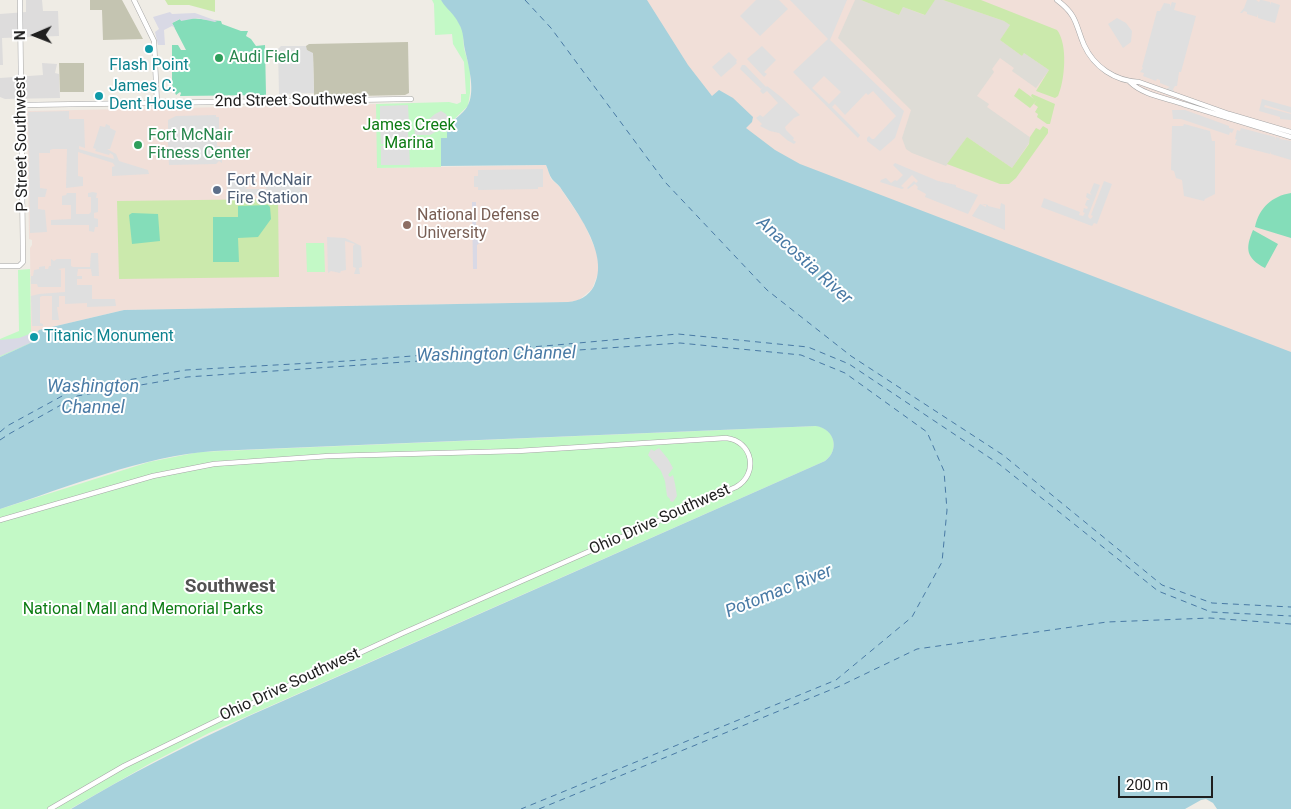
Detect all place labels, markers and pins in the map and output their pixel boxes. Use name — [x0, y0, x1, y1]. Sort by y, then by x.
marker: Flash Point — [143, 43, 155, 55]
place label: Audi Field — [229, 48, 299, 68]
marker: Audi Field — [213, 52, 225, 64]
place label: Flash Point — [109, 56, 189, 76]
place label: James C. Dent House — [109, 77, 192, 115]
marker: James C. Dent House — [93, 90, 105, 102]
place label: Fort McNair Fitness Center — [148, 126, 251, 164]
marker: Fort McNair Fitness Center — [132, 139, 144, 151]
place label: Fort McNair Fire Station — [227, 171, 312, 209]
marker: Fort McNair Fire Station — [211, 184, 223, 196]
place label: National Defense University — [417, 206, 539, 244]
marker: National Defense University — [401, 219, 413, 231]
place label: Titanic Monument — [44, 327, 174, 347]
marker: Titanic Monument — [28, 331, 40, 343]

